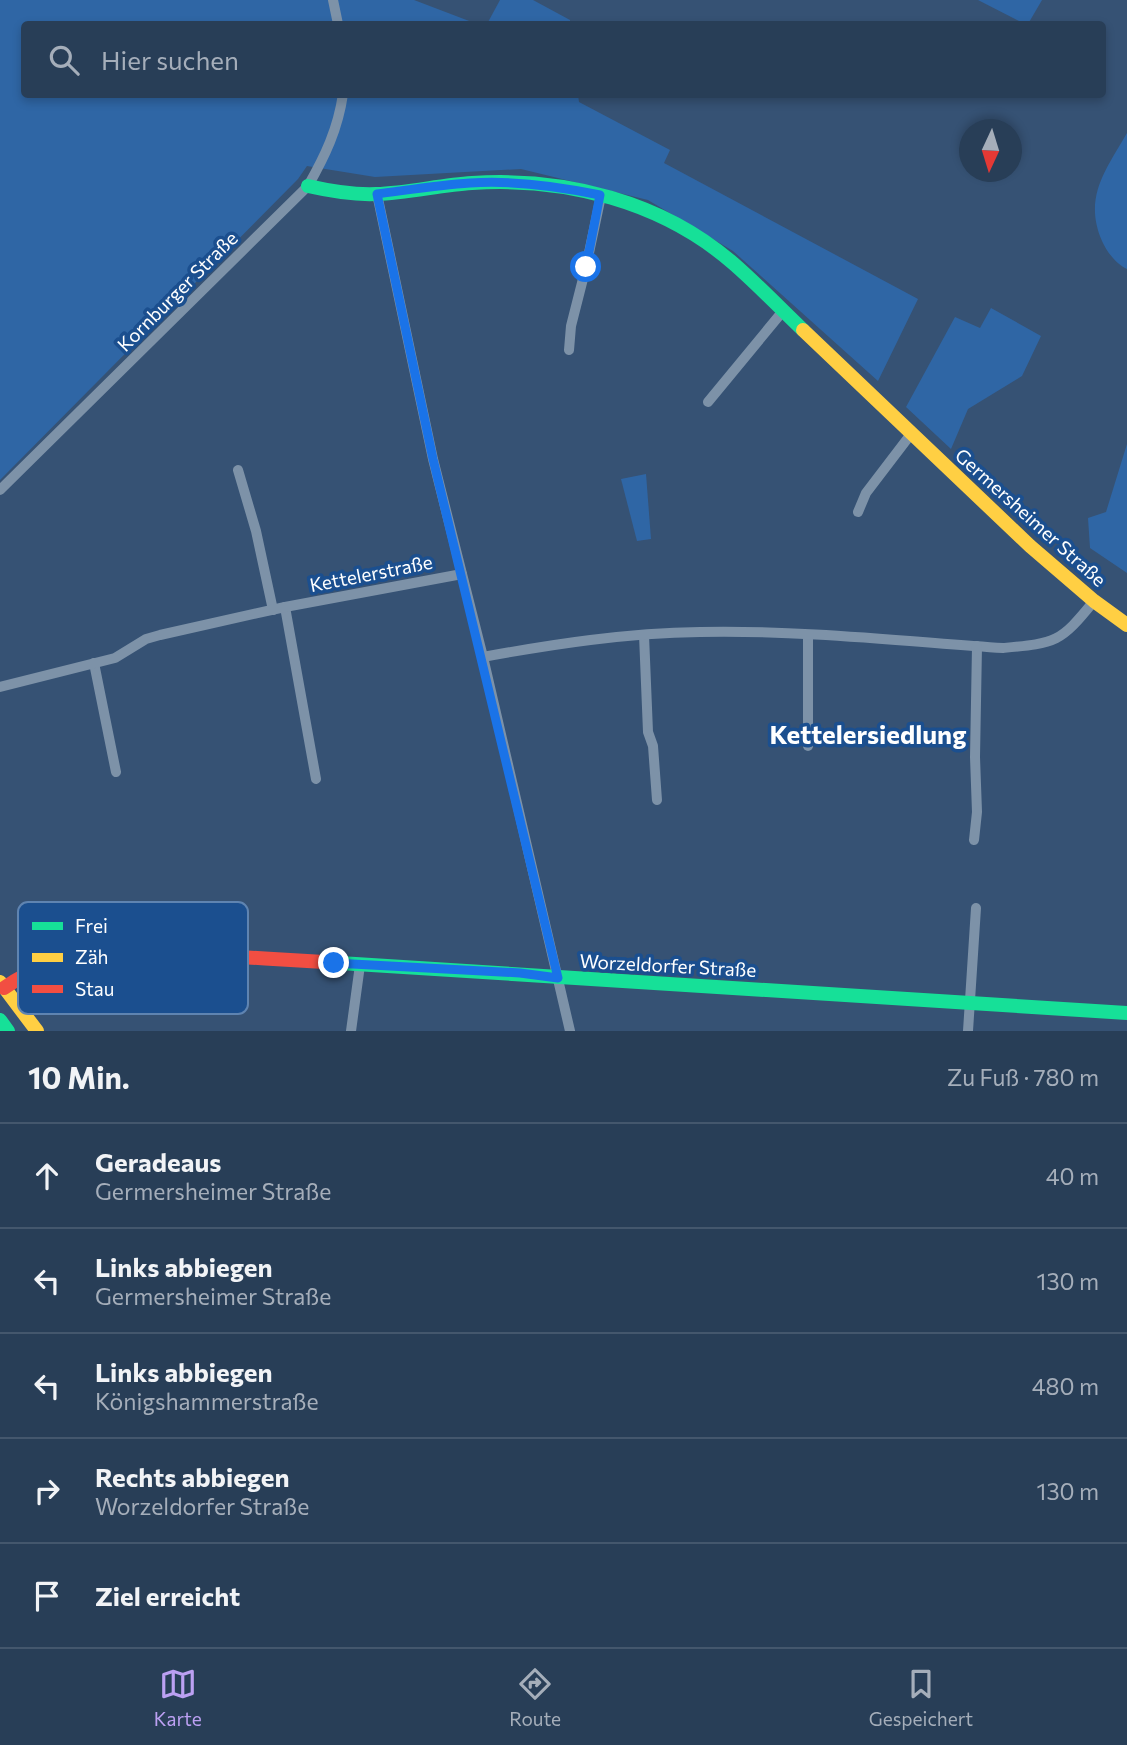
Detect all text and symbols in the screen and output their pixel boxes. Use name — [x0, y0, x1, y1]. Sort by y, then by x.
search box — [21, 21, 1106, 98]
icon: search — [45, 41, 83, 79]
text: Hier suchen — [101, 44, 239, 75]
north arrow — [959, 119, 1022, 182]
street label: Kornburger Straße — [112, 226, 242, 356]
route start — [570, 251, 601, 282]
street label: Germersheimer Straße — [951, 443, 1111, 591]
street label: Kettelerstraße — [308, 550, 434, 596]
district label: Kettelersiedlung — [770, 718, 966, 749]
legend — [18, 902, 248, 1014]
text: Frei — [75, 914, 108, 937]
text: Zäh — [75, 945, 109, 968]
route end — [318, 947, 349, 978]
street label: Worzeldorfer Straße — [579, 949, 757, 981]
text: Stau — [75, 977, 114, 1000]
text: 10 Min. — [28, 1058, 130, 1095]
text: Zu Fuß · 780 m — [947, 1063, 1099, 1091]
text: Geradeaus — [95, 1146, 221, 1177]
icon: ahead — [28, 1157, 66, 1195]
text: 40 m — [1046, 1162, 1099, 1190]
text: Germersheimer Straße — [95, 1177, 331, 1205]
text: Links abbiegen — [95, 1251, 273, 1282]
icon: left — [28, 1262, 66, 1300]
text: 130 m — [1037, 1267, 1099, 1295]
text: Germersheimer Straße — [95, 1282, 331, 1310]
text: Links abbiegen — [95, 1356, 273, 1387]
icon: left — [28, 1367, 66, 1405]
text: 480 m — [1032, 1372, 1099, 1400]
text: Königshammerstraße — [95, 1387, 319, 1415]
text: Rechts abbiegen — [95, 1461, 290, 1492]
icon: right — [28, 1472, 66, 1510]
text: 130 m — [1037, 1477, 1099, 1505]
text: Worzeldorfer Straße — [95, 1492, 309, 1520]
icon: arrive — [28, 1577, 66, 1615]
text: Ziel erreicht — [95, 1580, 240, 1611]
tab: Karte — [154, 1665, 202, 1730]
tab: Route — [509, 1665, 561, 1730]
tab: Gespeichert — [869, 1665, 973, 1730]

